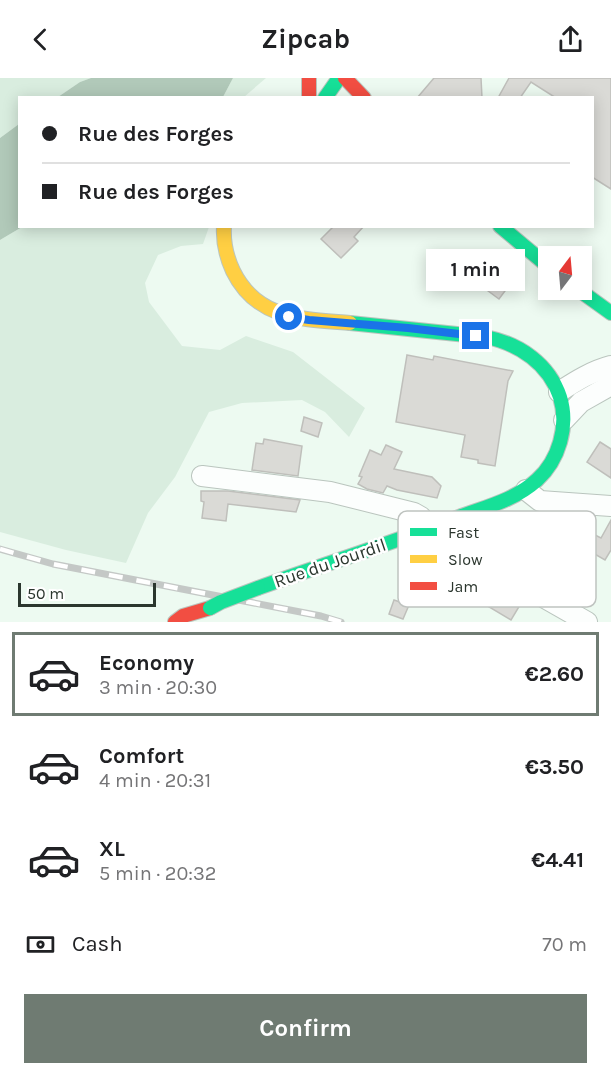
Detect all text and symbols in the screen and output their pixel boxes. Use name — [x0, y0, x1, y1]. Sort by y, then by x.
icon: back — [24, 23, 57, 56]
text: Zipcab — [261, 23, 350, 55]
icon: share — [554, 23, 587, 56]
text: Rue des Forges — [78, 121, 234, 147]
text: Rue des Forges — [78, 179, 234, 205]
north arrow — [538, 246, 592, 300]
map controls — [538, 246, 592, 300]
callout: 1 min — [426, 249, 526, 291]
text: 1 min — [450, 258, 501, 281]
route start — [275, 303, 302, 330]
route end — [462, 322, 489, 349]
legend — [398, 511, 596, 607]
text: Fast — [448, 523, 479, 542]
street label: Rue du Jourdil — [271, 534, 389, 592]
text: Slow — [448, 550, 483, 569]
text: Jam — [448, 577, 478, 596]
scale bar — [18, 580, 156, 608]
text: 50 m — [27, 584, 64, 603]
icon: car — [27, 647, 81, 701]
text: Economy — [99, 650, 194, 676]
text: €2.60 — [525, 661, 584, 687]
text: 3 min · 20:30 — [99, 676, 217, 699]
icon: car — [27, 740, 81, 794]
text: Comfort — [99, 743, 184, 769]
text: €3.50 — [525, 754, 584, 780]
text: 4 min · 20:31 — [99, 769, 211, 792]
icon: car — [27, 833, 81, 887]
text: XL — [99, 836, 125, 862]
text: €4.41 — [531, 847, 584, 873]
text: 5 min · 20:32 — [99, 862, 216, 885]
icon: cash — [24, 928, 57, 961]
text: Cash — [72, 931, 122, 957]
text: 70 m — [542, 933, 587, 956]
button: Confirm — [24, 994, 587, 1063]

